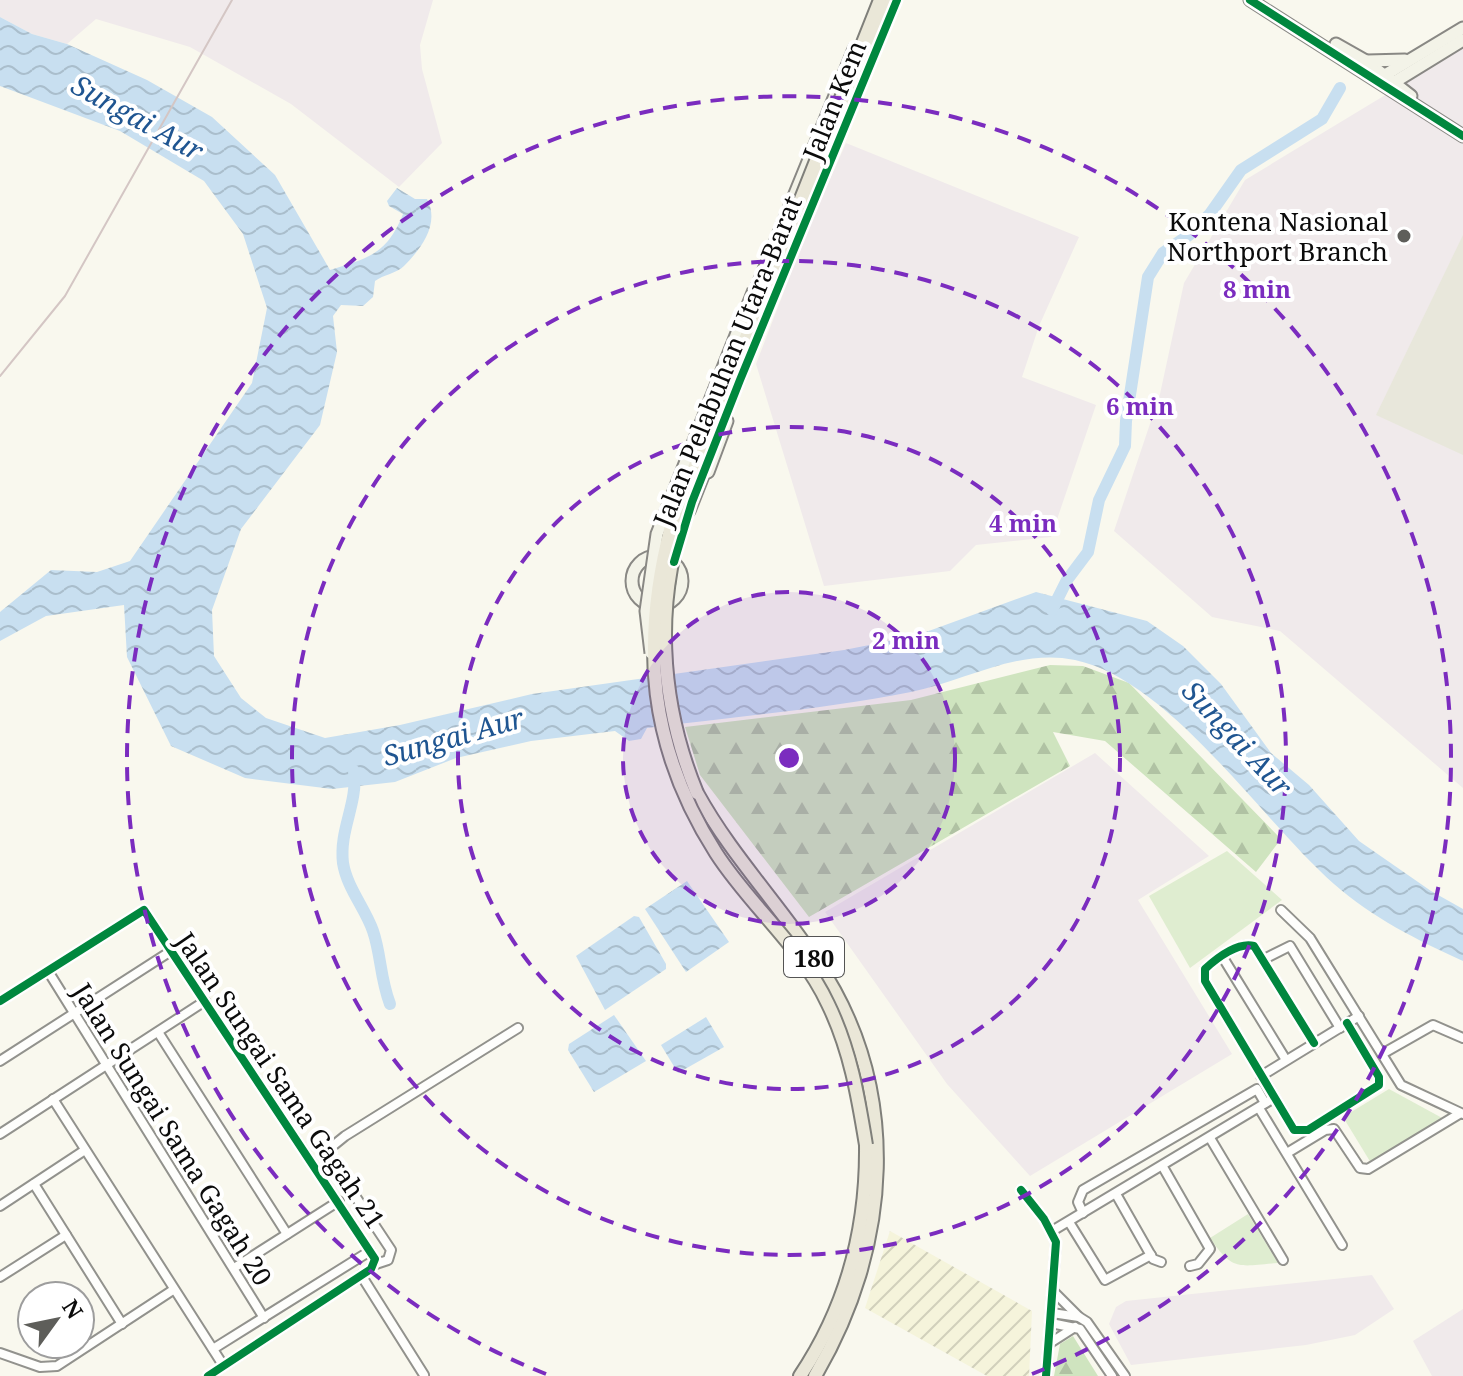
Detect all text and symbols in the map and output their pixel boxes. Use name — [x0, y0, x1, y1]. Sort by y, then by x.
street label: Jalan Kem — [793, 35, 874, 166]
water label: Sungai Aur — [65, 65, 212, 169]
street label: Jalan Pelabuhan Utara-Barat — [644, 190, 810, 533]
place label: Kontena Nasional Northport Branch — [1167, 203, 1388, 269]
marker: Kontena Nasional Northport Branch — [1395, 227, 1413, 245]
text: 8 min — [1223, 272, 1291, 305]
text: 6 min — [1106, 389, 1174, 422]
text: 4 min — [989, 506, 1057, 539]
text: 2 min — [872, 623, 940, 656]
water label: Sungai Aur — [1175, 672, 1302, 805]
water label: Sungai Aur — [378, 697, 529, 774]
centre of rings — [775, 744, 803, 772]
street label: Jalan Sungai Sama Gagah 21 — [168, 924, 394, 1235]
road number: 180 — [784, 937, 844, 977]
street label: Jalan Sungai Sama Gagah 20 — [64, 975, 281, 1292]
north arrow — [16, 1280, 96, 1360]
text: N — [56, 1293, 91, 1324]

